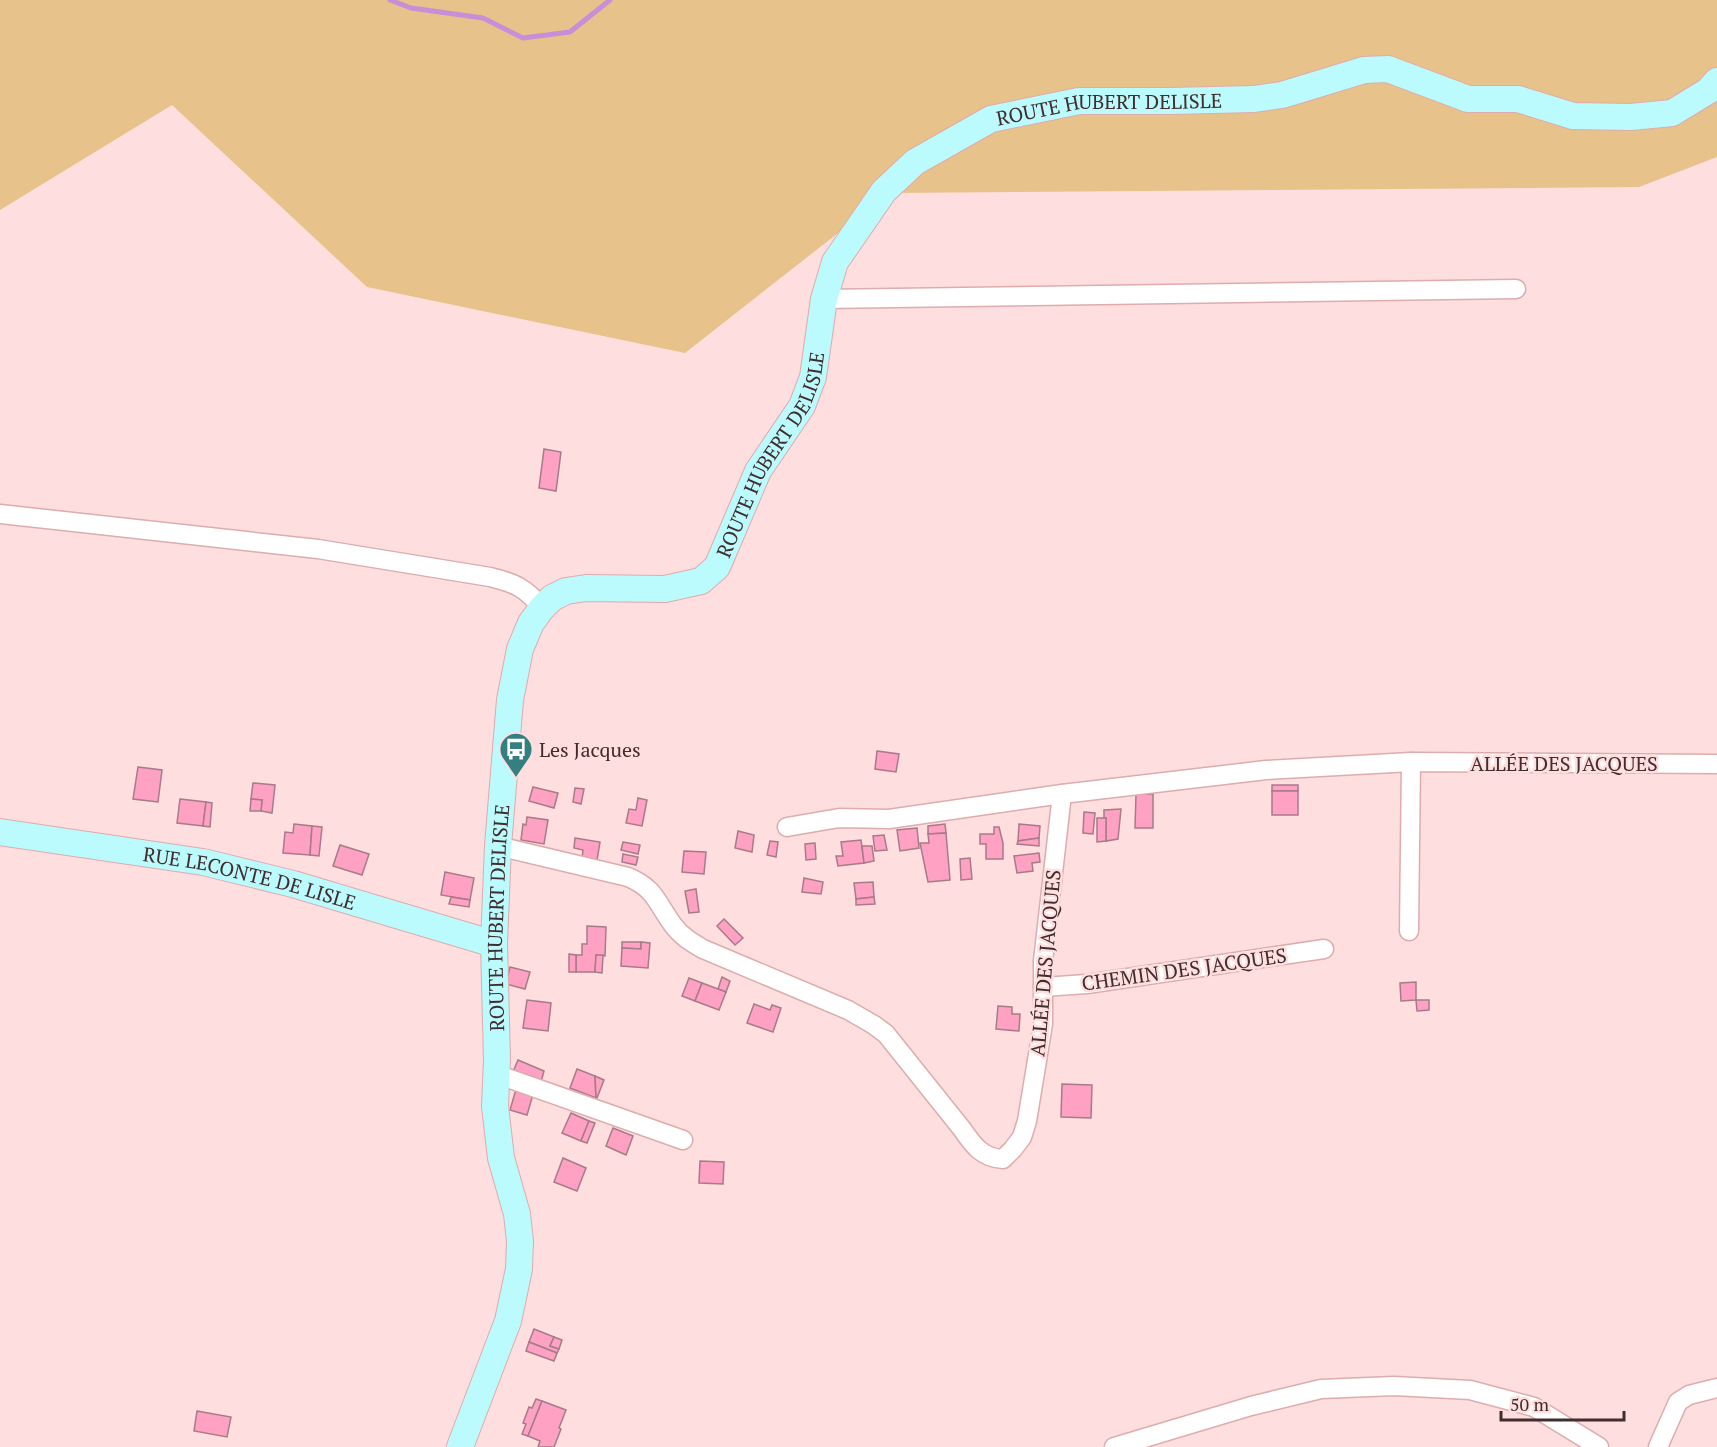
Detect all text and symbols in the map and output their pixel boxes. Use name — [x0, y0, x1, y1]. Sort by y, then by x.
street label: ROUTE HUBERT DELISLE — [994, 86, 1223, 131]
street label: ROUTE HUBERT DELISLE — [709, 350, 830, 561]
bus stop icon: Les Jacques — [498, 731, 534, 778]
place label: Les Jacques — [539, 736, 641, 763]
street label: ALLÉE DES JACQUES — [1470, 750, 1658, 777]
street label: ROUTE HUBERT DELISLE — [480, 803, 515, 1032]
street label: RUE LECONTE DE LISLE — [141, 840, 359, 916]
street label: ALLÉE DES JACQUES — [1023, 868, 1067, 1058]
street label: CHEMIN DES JACQUES — [1080, 941, 1288, 997]
scale bar — [1501, 1384, 1624, 1422]
text: 50 m — [1510, 1392, 1550, 1416]

